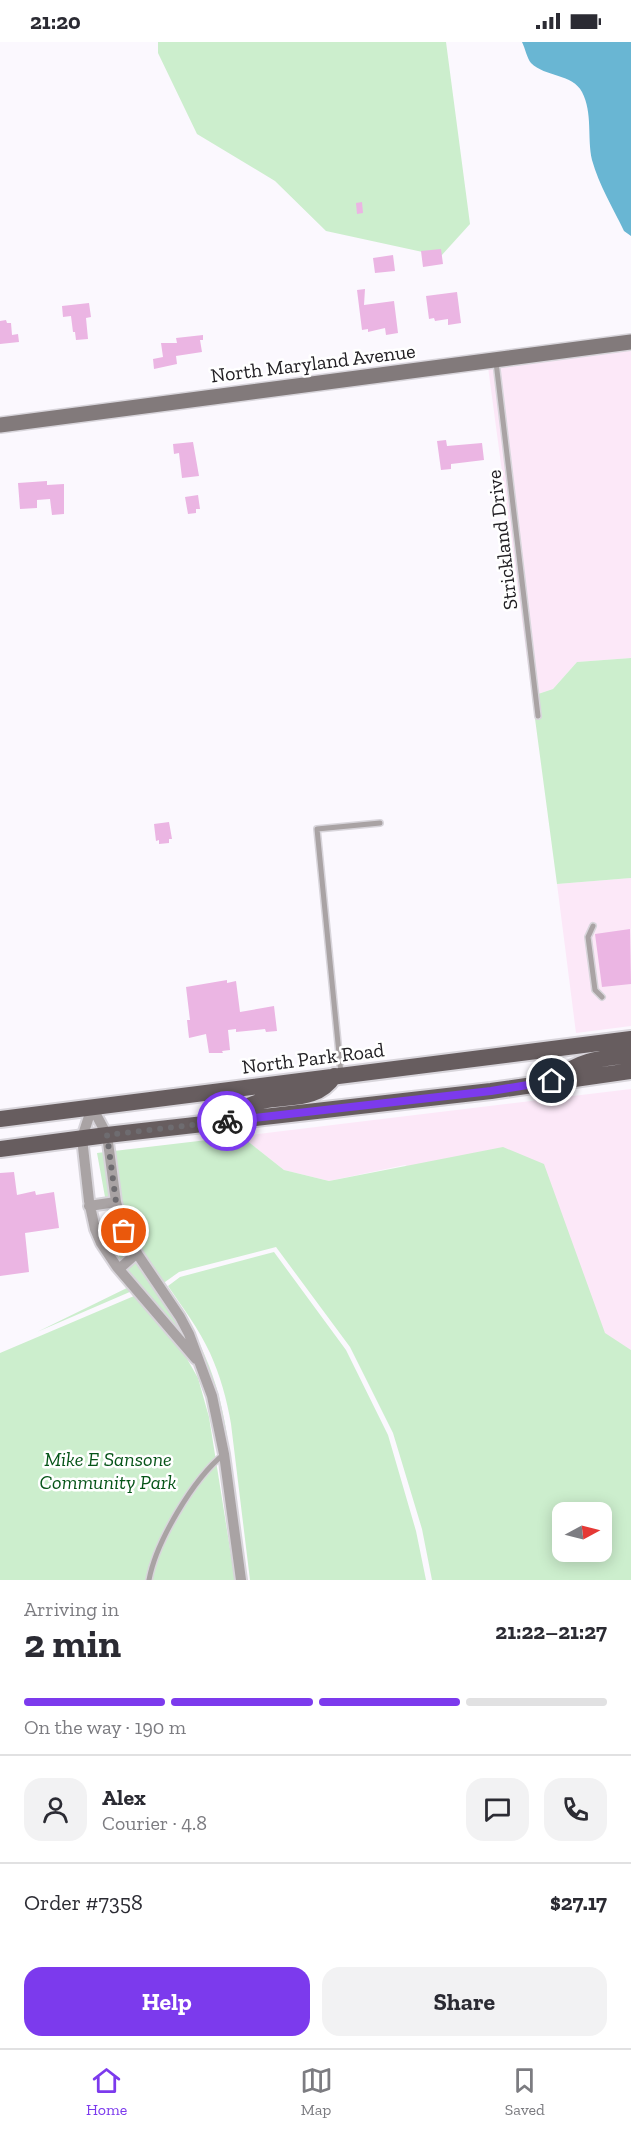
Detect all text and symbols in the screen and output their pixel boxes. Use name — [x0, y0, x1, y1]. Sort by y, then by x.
text: 21:20 — [30, 8, 81, 35]
street label: North Maryland Avenue — [209, 339, 417, 387]
street label: Strickland Drive — [482, 469, 522, 611]
street label: North Park Road — [240, 1037, 386, 1079]
pin — [526, 1055, 577, 1106]
icon: home — [535, 1064, 568, 1097]
courier — [197, 1091, 257, 1151]
icon: bike — [211, 1105, 244, 1138]
pin — [98, 1205, 149, 1256]
icon: bag — [107, 1214, 140, 1247]
park label: Mike E Sansone Community Park — [39, 1447, 177, 1494]
north arrow — [552, 1502, 612, 1562]
map controls — [552, 1502, 612, 1562]
text: Arriving in — [24, 1597, 119, 1621]
text: 21:22–21:27 — [495, 1618, 607, 1645]
text: 2 min — [24, 1620, 121, 1667]
text: On the way · 190 m — [24, 1715, 186, 1739]
button: person — [24, 1778, 87, 1841]
button: chat — [466, 1778, 529, 1841]
button: phone — [544, 1778, 607, 1841]
text: Alex — [102, 1784, 146, 1811]
text: Courier · 4.8 — [102, 1811, 207, 1835]
text: Order #7358 — [24, 1889, 143, 1916]
text: $27.17 — [550, 1889, 607, 1916]
button: Help — [24, 1967, 310, 2036]
button: Share — [322, 1967, 607, 2036]
tab: Home — [86, 2064, 127, 2119]
tab: Map — [300, 2064, 333, 2119]
tab: Saved — [505, 2064, 545, 2119]

